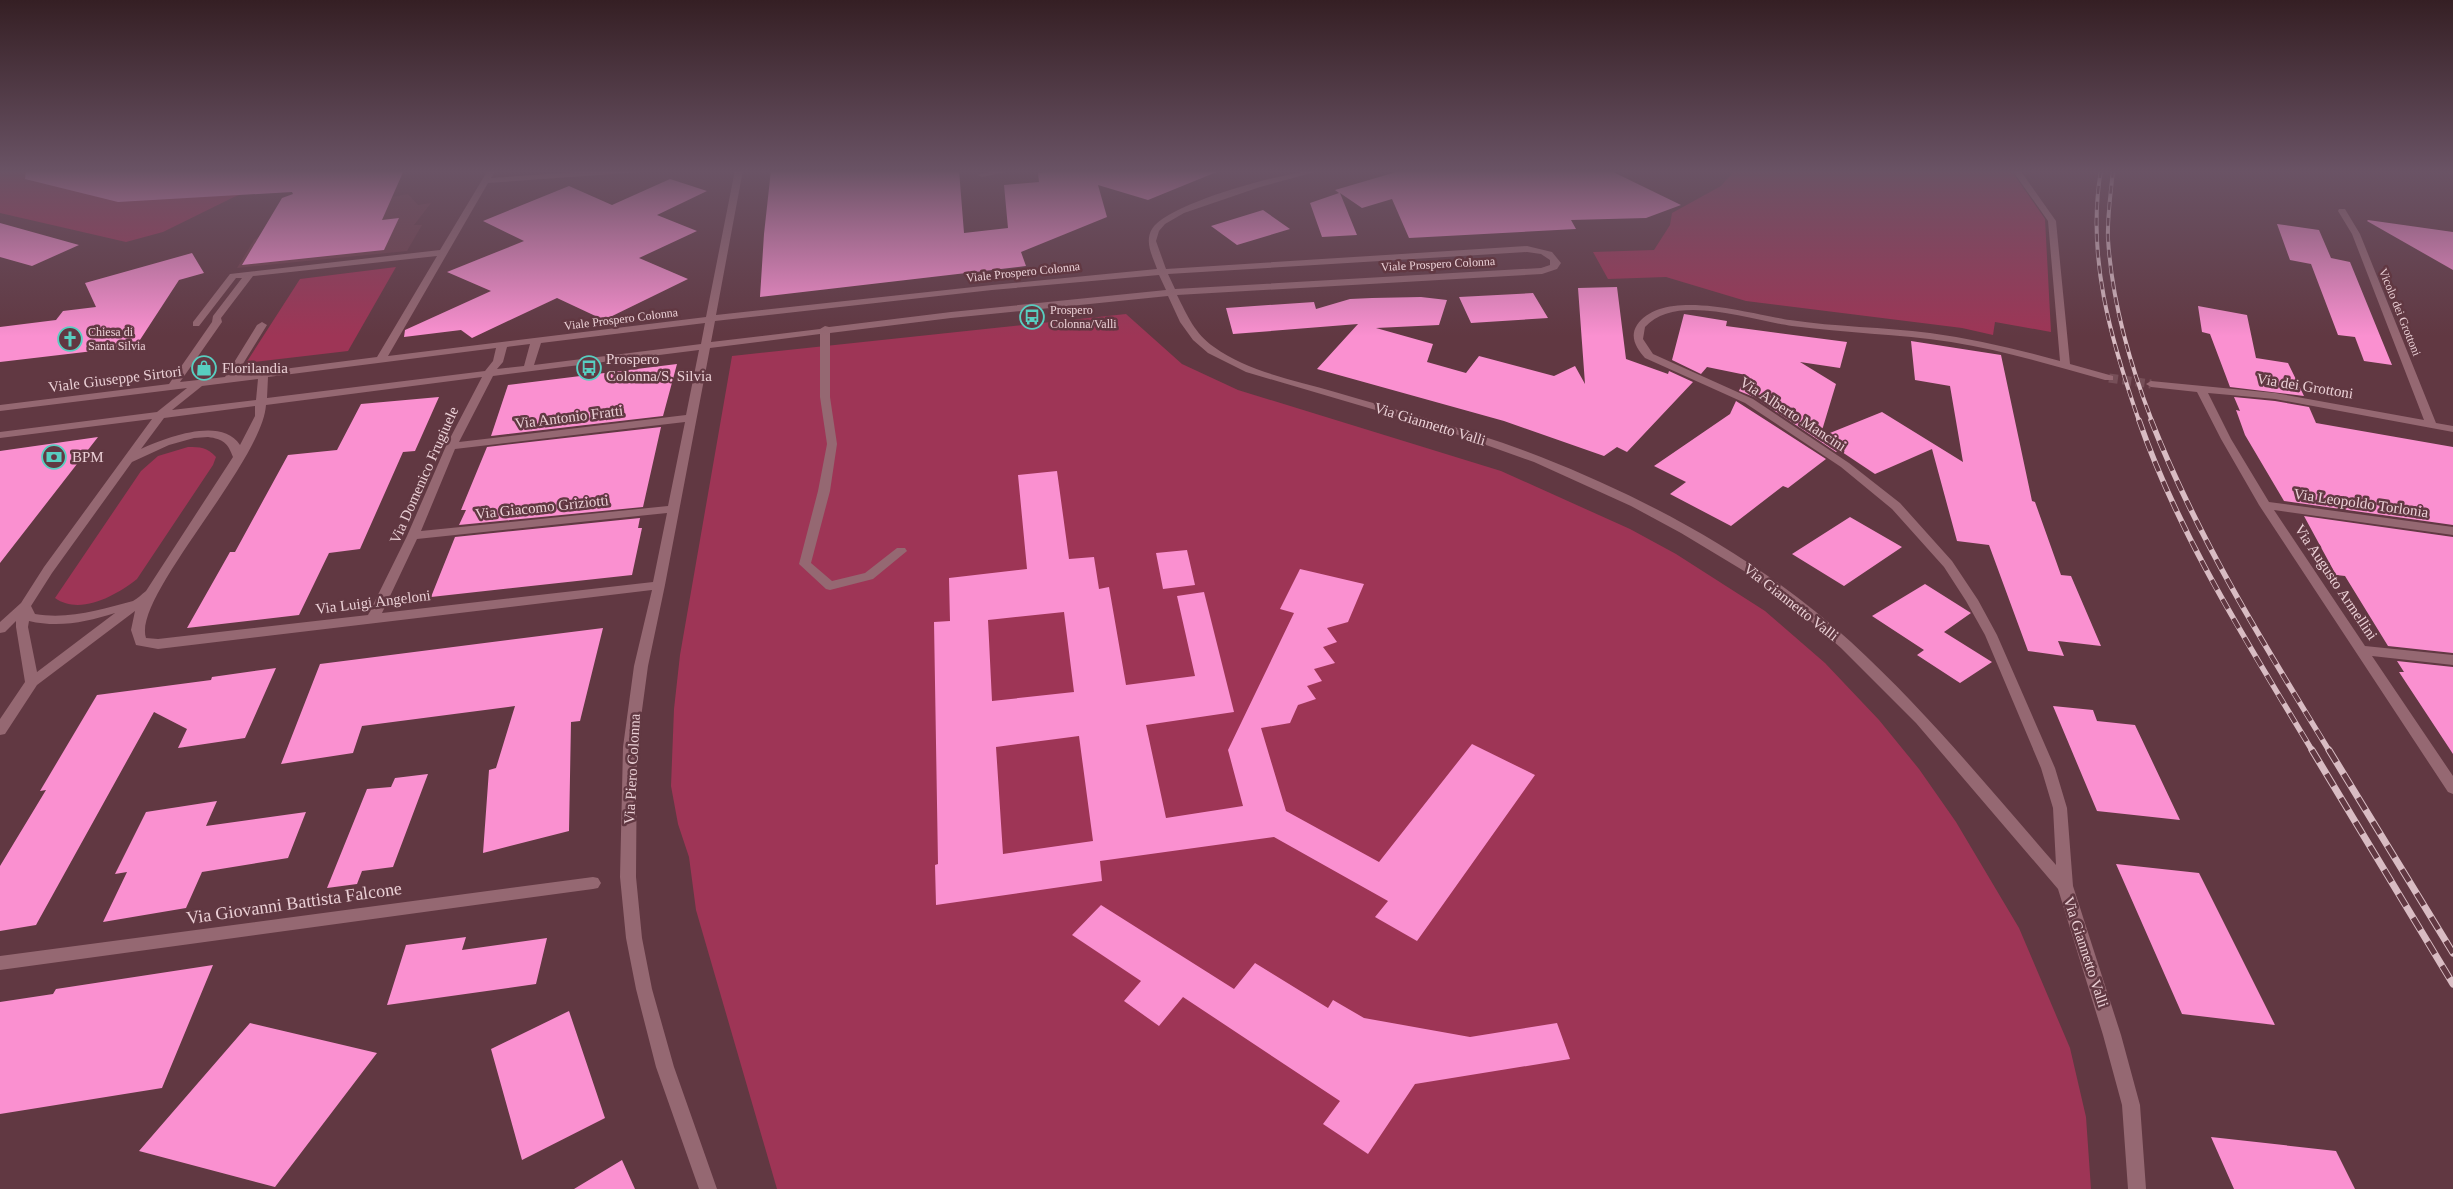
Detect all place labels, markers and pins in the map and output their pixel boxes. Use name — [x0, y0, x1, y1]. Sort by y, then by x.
place label: Prospero Colonna/Valli — [1050, 303, 1117, 331]
bus stop icon: Prospero Colonna/Valli — [1019, 304, 1045, 330]
place label: Chiesa di Santa Silvia — [88, 325, 146, 353]
church icon: Chiesa di Santa Silvia — [57, 326, 83, 352]
place label: Prospero Colonna/S. Silvia — [606, 351, 712, 384]
shop icon: Florilandia — [191, 355, 217, 381]
bus stop icon: Prospero Colonna/S. Silvia — [576, 355, 602, 381]
place label: Florilandia — [222, 360, 288, 376]
bank icon: BPM — [41, 444, 67, 470]
place label: BPM — [72, 449, 104, 465]

